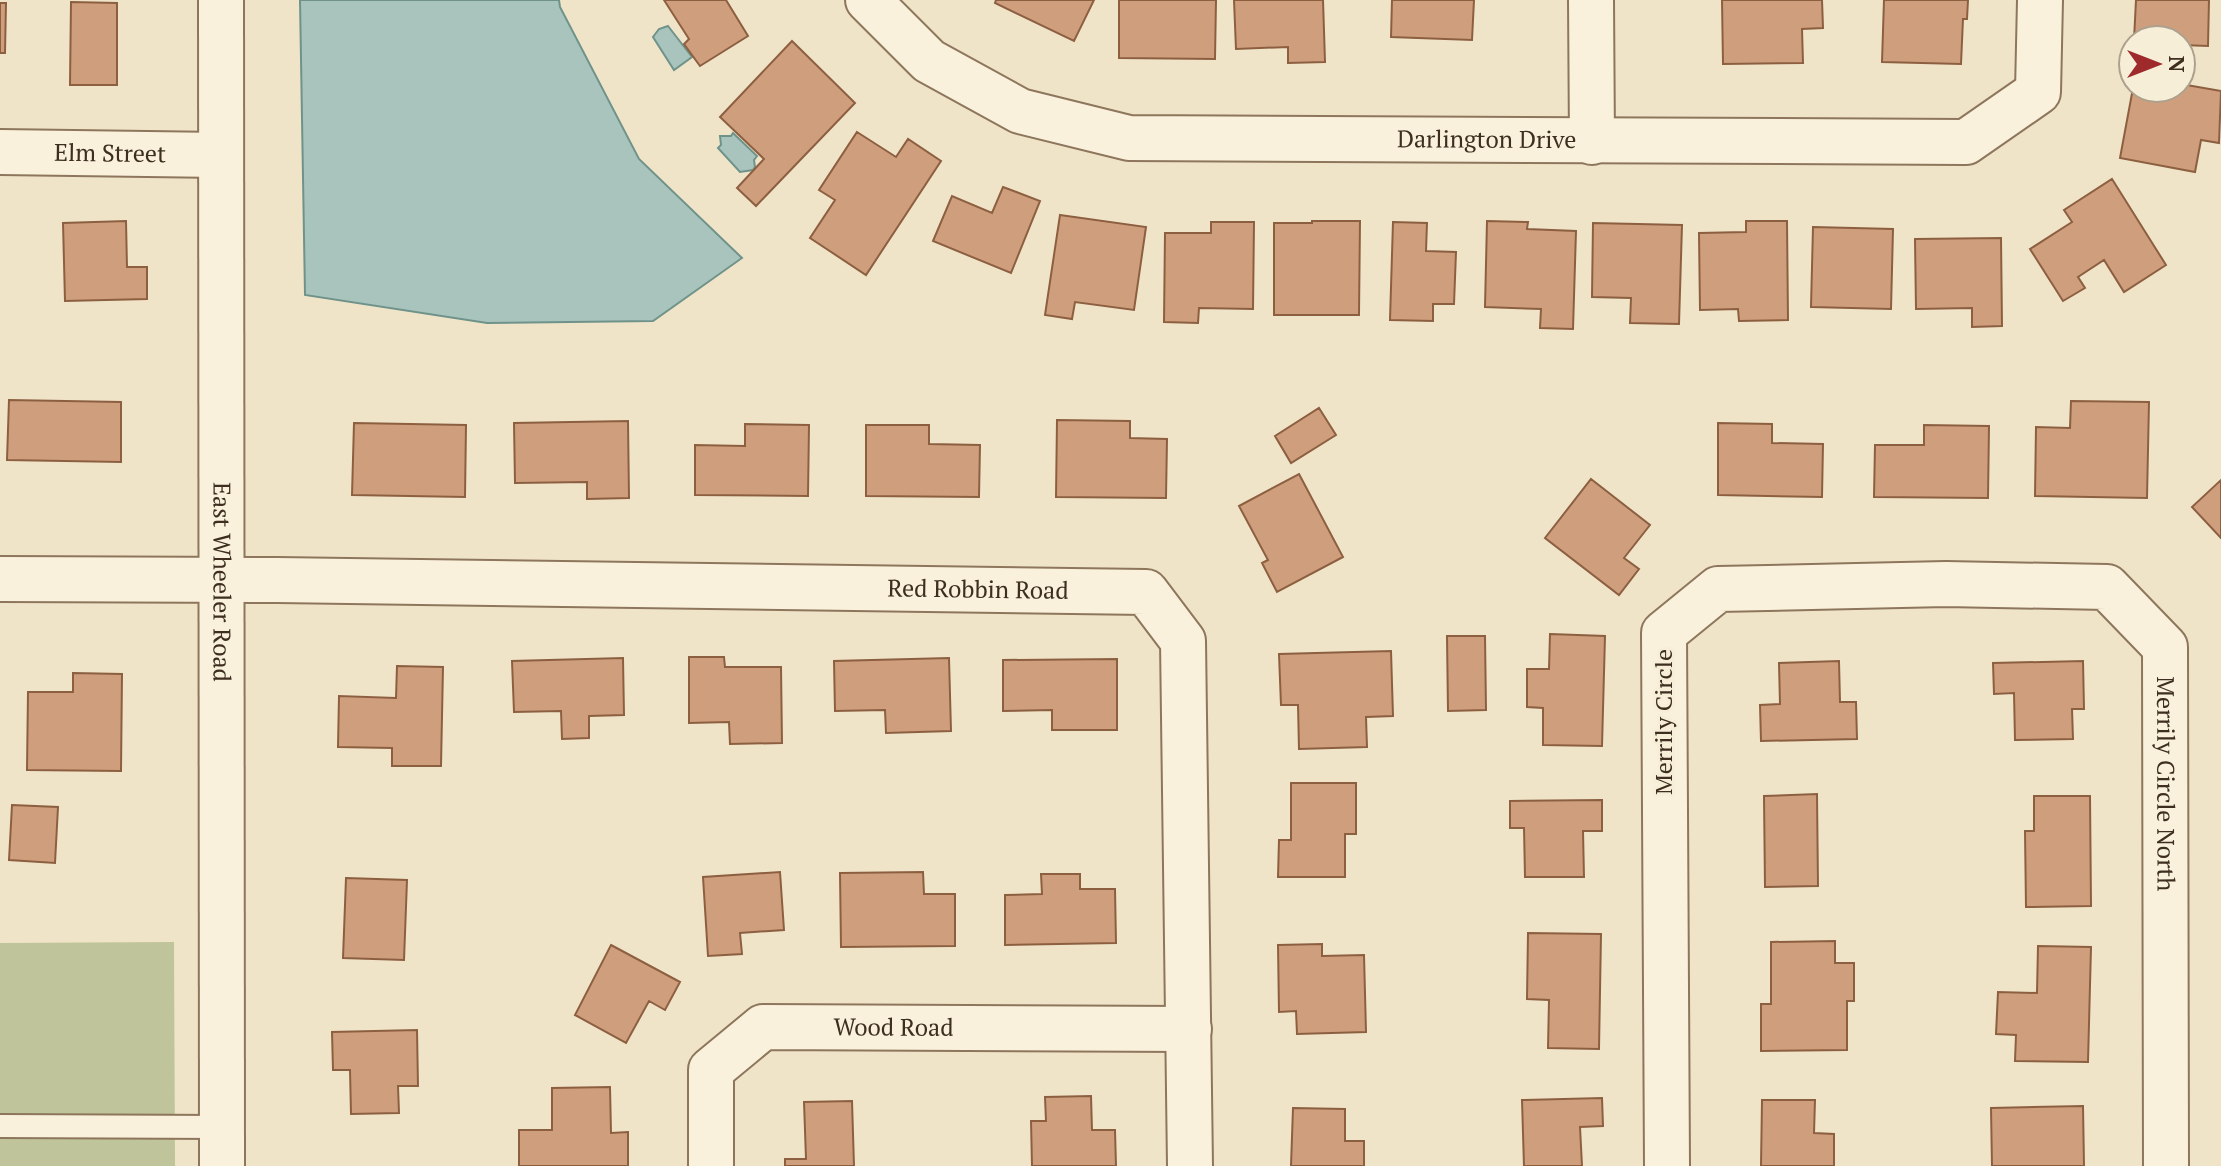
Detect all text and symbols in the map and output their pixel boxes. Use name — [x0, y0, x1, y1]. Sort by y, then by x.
north arrow — [2117, 24, 2197, 104]
text: N — [2163, 56, 2192, 73]
street label: Darlington Drive — [1397, 122, 1576, 155]
street label: Elm Street — [54, 136, 166, 169]
street label: East Wheeler Road — [206, 482, 239, 682]
street label: Red Robbin Road — [887, 571, 1069, 606]
street label: Merrily Circle — [1647, 649, 1679, 795]
street label: Merrily Circle North — [2150, 676, 2182, 891]
street label: Wood Road — [833, 1010, 954, 1043]

